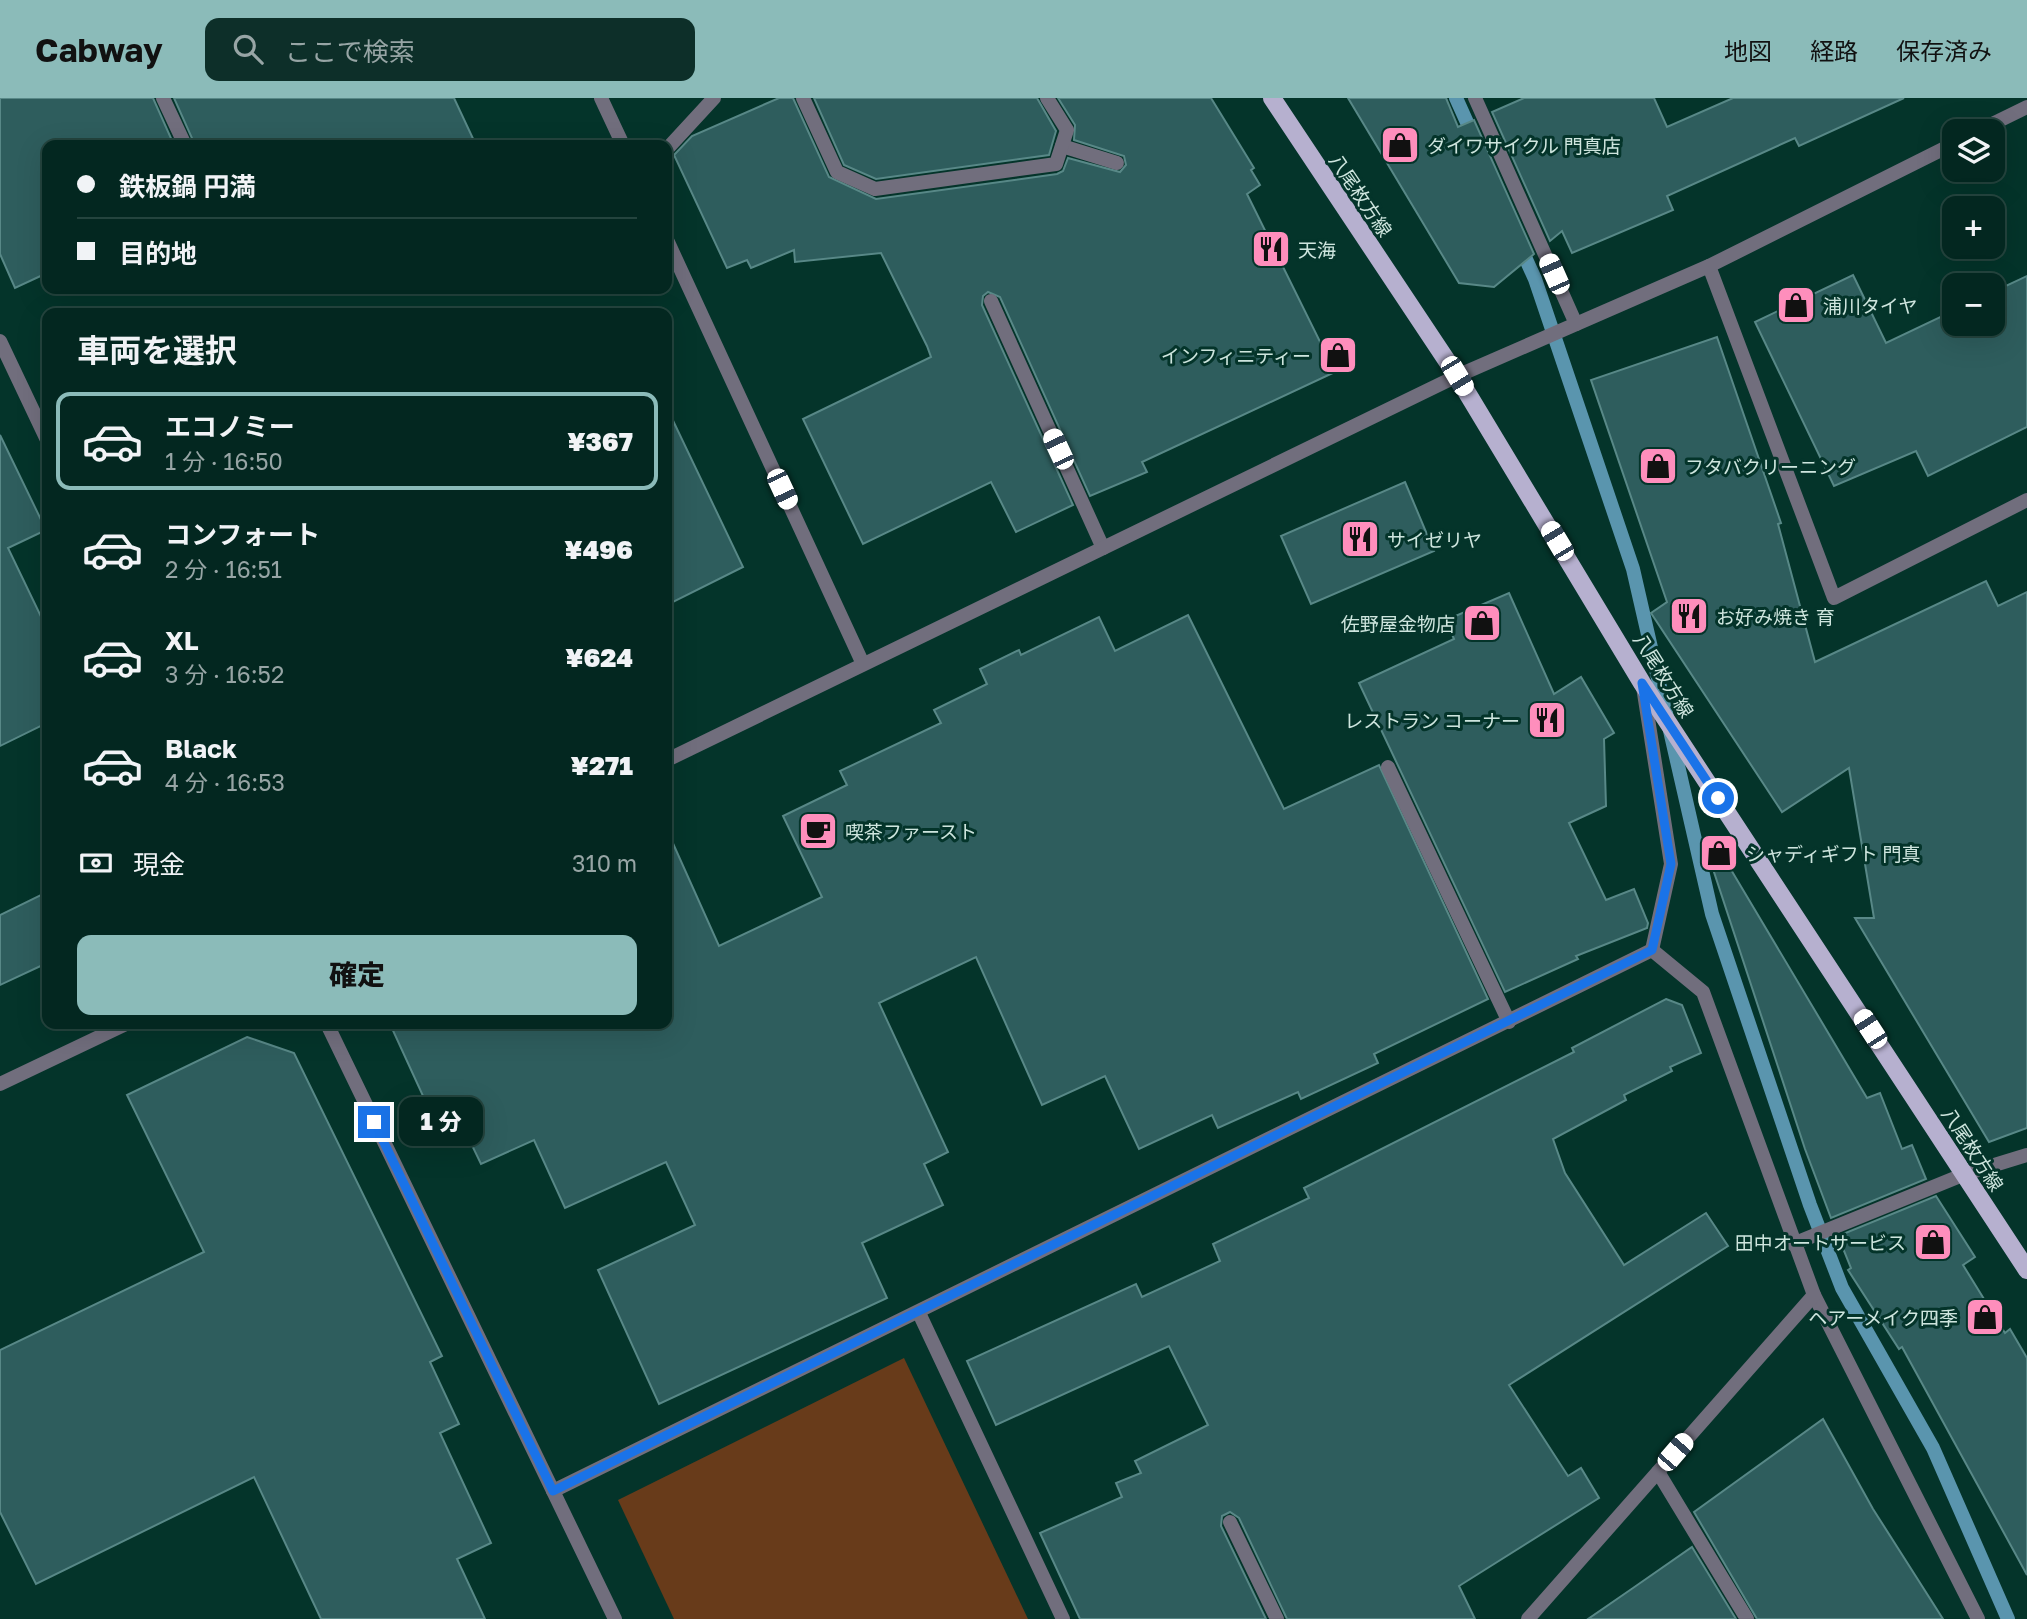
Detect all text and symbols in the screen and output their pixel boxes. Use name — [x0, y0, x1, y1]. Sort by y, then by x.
search box — [205, 18, 695, 81]
text: Cabway — [35, 30, 163, 69]
icon: search — [229, 30, 267, 68]
text: ここで検索 — [285, 36, 415, 67]
text: 地図 — [1724, 36, 1772, 65]
text: 経路 — [1810, 36, 1858, 65]
text: 保存済み — [1896, 36, 1992, 65]
map controls — [1942, 119, 2005, 336]
button: layers — [1942, 119, 2005, 182]
shop icon: ダイワサイクル 門真店 — [1379, 124, 1421, 166]
place label: ダイワサイクル 門真店 — [1427, 134, 1621, 157]
street label: 八尾枚方線 — [1325, 149, 1397, 241]
text: 鉄板鍋 円満 — [119, 171, 256, 202]
button: + — [1942, 196, 2005, 259]
restaurant icon: 天海 — [1250, 228, 1292, 270]
text: 目的地 — [119, 238, 197, 269]
place label: 天海 — [1298, 238, 1336, 261]
car — [1536, 251, 1573, 297]
button: − — [1942, 273, 2005, 336]
shop icon: 浦川タイヤ — [1775, 284, 1817, 326]
place label: 浦川タイヤ — [1823, 294, 1917, 317]
text: 車両を選択 — [77, 331, 237, 369]
shop icon: インフィニティー — [1317, 334, 1359, 376]
place label: インフィニティー — [1161, 344, 1311, 367]
car — [1438, 353, 1477, 399]
icon: car — [81, 410, 144, 473]
text: エコノミー — [165, 411, 295, 442]
text: ¥367 — [567, 426, 633, 457]
car — [1040, 426, 1077, 472]
shop icon: フタバクリーニング — [1637, 445, 1679, 487]
text: 1 分 · 16:50 — [165, 447, 283, 475]
place label: フタバクリーニング — [1685, 455, 1856, 478]
car — [764, 466, 801, 512]
icon: car — [81, 518, 144, 581]
restaurant icon: サイゼリヤ — [1339, 518, 1381, 560]
car — [1538, 518, 1577, 564]
text: コンフォート — [165, 519, 320, 550]
place label: サイゼリヤ — [1387, 528, 1482, 551]
text: ¥496 — [564, 534, 633, 565]
text: 2 分 · 16:51 — [165, 555, 282, 583]
restaurant icon: お好み焼き 育 — [1668, 595, 1710, 637]
shop icon: 佐野屋金物店 — [1461, 602, 1503, 644]
place label: お好み焼き 育 — [1716, 605, 1835, 628]
place label: 佐野屋金物店 — [1341, 612, 1455, 635]
text: XL — [165, 625, 199, 656]
icon: car — [81, 626, 144, 689]
street label: 八尾枚方線 — [1629, 629, 1699, 721]
text: ¥624 — [565, 642, 633, 673]
text: 3 分 · 16:52 — [165, 660, 284, 688]
restaurant icon: レストラン コーナー — [1526, 699, 1568, 741]
place label: レストラン コーナー — [1344, 709, 1520, 732]
text: Black — [165, 733, 237, 764]
icon: car — [81, 734, 144, 797]
text: ¥271 — [571, 750, 633, 781]
text: 4 分 · 16:53 — [165, 768, 285, 796]
route start — [1702, 782, 1734, 814]
cafe icon: 喫茶ファースト — [797, 810, 839, 852]
place label: 喫茶ファースト — [845, 820, 977, 843]
shop icon: シャディギフト 門真 — [1698, 832, 1740, 874]
place label: シャディギフト 門真 — [1746, 842, 1920, 865]
icon: cash — [77, 844, 115, 882]
text: 現金 — [133, 849, 185, 880]
text: 310 m — [572, 849, 637, 877]
button: 確定 — [77, 935, 637, 1015]
car — [1850, 1006, 1891, 1052]
callout: 1 分 — [398, 1098, 482, 1146]
street label: 八尾枚方線 — [1937, 1103, 2009, 1195]
route end — [358, 1106, 390, 1138]
text: 1 分 — [421, 1107, 461, 1135]
shop icon: 田中オートサービス — [1912, 1221, 1954, 1263]
place label: 田中オートサービス — [1735, 1231, 1906, 1254]
shop icon: ヘアーメイク四季 — [1964, 1296, 2006, 1338]
place label: ヘアーメイク四季 — [1808, 1306, 1958, 1329]
car — [1654, 1429, 1697, 1475]

